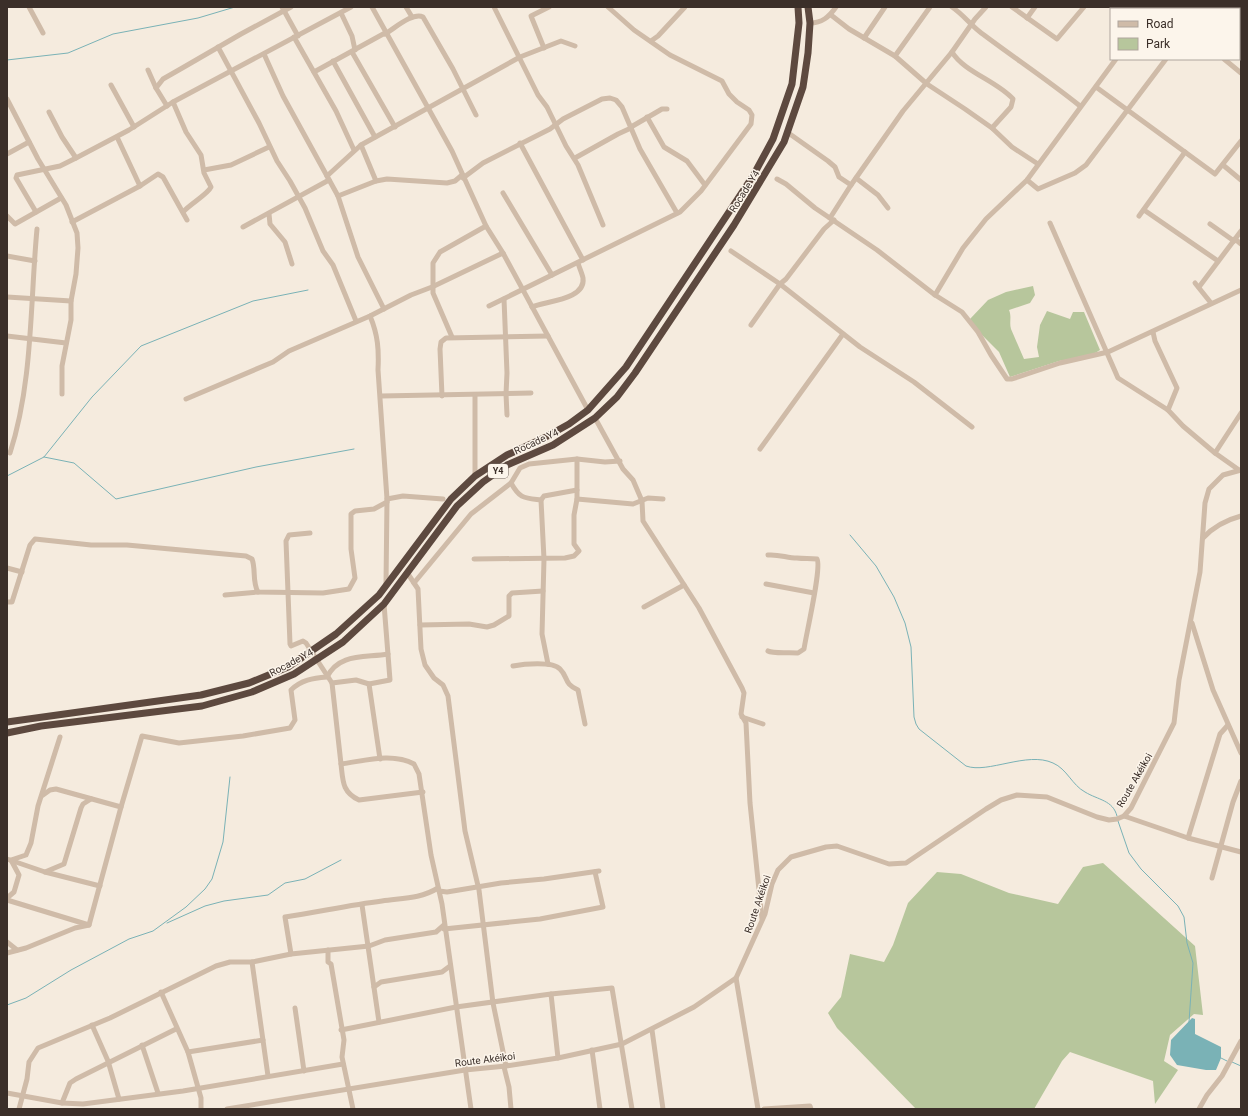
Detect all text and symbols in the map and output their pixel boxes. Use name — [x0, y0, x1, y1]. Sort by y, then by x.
legend — [1110, 8, 1240, 60]
text: Road — [1146, 17, 1174, 31]
text: Park — [1146, 37, 1171, 51]
street label: Rocade Y4 — [727, 168, 762, 214]
street label: Rocade Y4 — [512, 426, 560, 456]
road number: Y4 — [488, 464, 508, 478]
street label: Rocade Y4 — [268, 646, 315, 678]
street label: Route Akéikoi — [1114, 751, 1154, 809]
street label: Route Akéikoi — [742, 874, 773, 935]
street label: Route Akéikoi — [454, 1050, 516, 1069]

